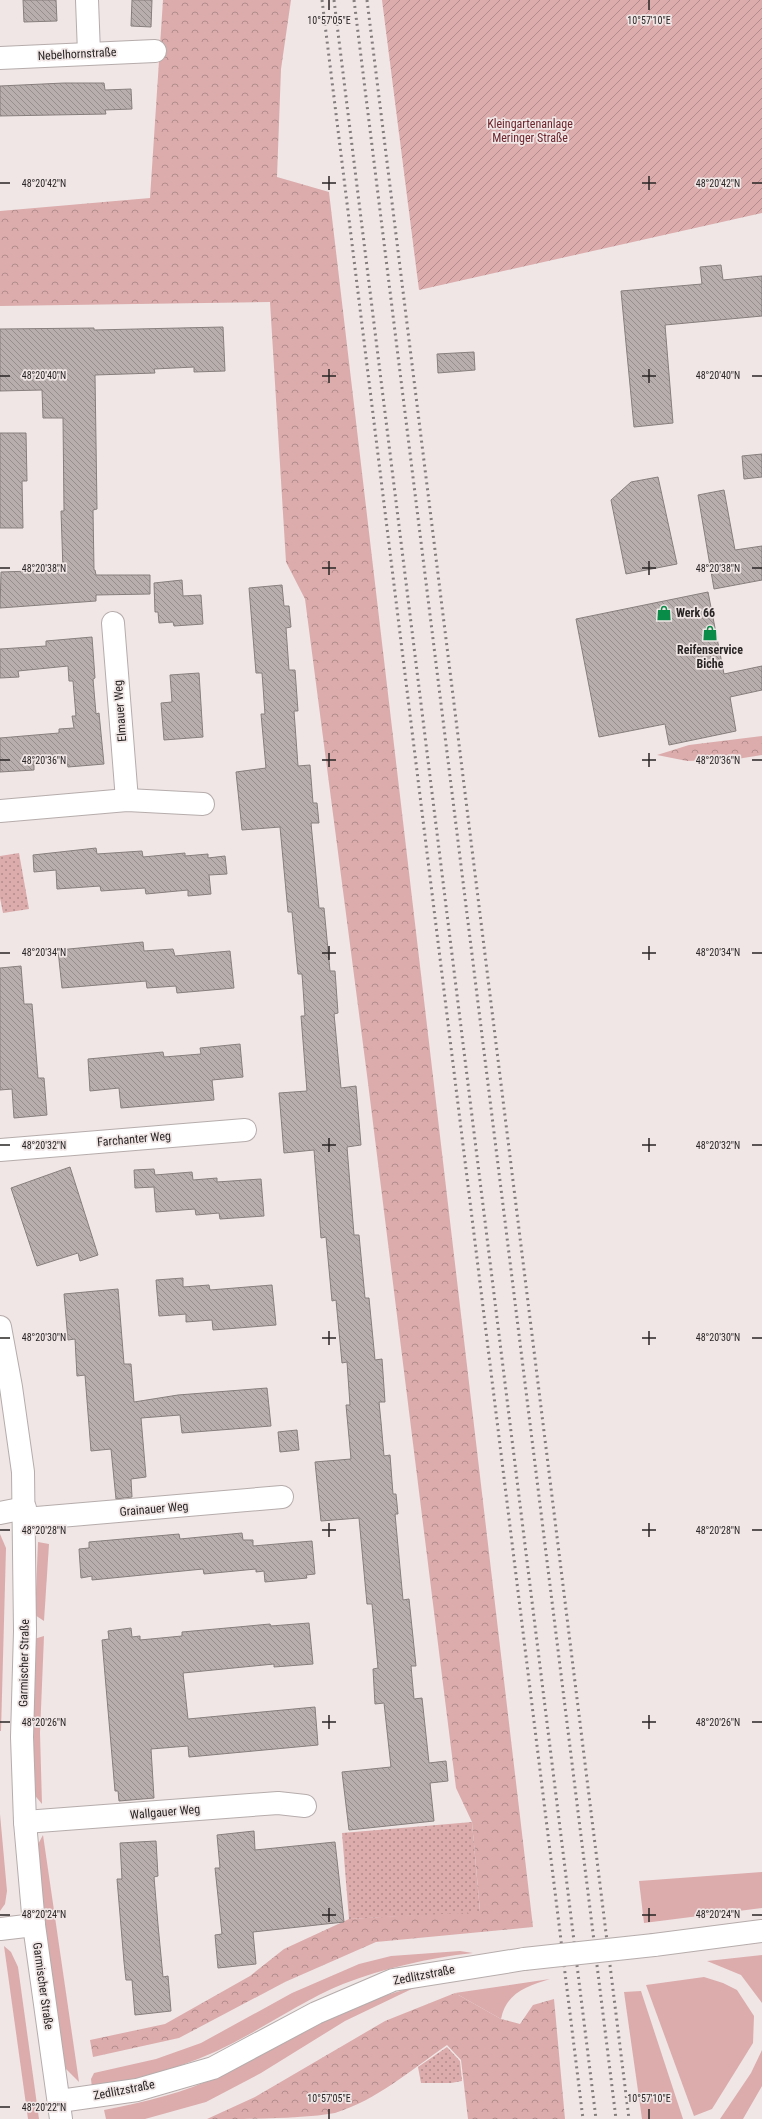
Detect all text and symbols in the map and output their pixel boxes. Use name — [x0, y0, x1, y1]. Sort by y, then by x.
text: 10°57'05"E — [307, 15, 351, 26]
text: 10°57'10"E — [627, 15, 671, 26]
street label: Nebelhornstraße — [37, 45, 117, 63]
park label: Kleingartenanlage Meringer Straße — [487, 117, 573, 145]
text: 48°20'42"N — [22, 178, 66, 189]
text: 48°20'42"N — [696, 178, 740, 189]
text: 48°20'40"N — [22, 370, 66, 381]
text: 48°20'40"N — [696, 370, 740, 381]
text: 48°20'38"N — [22, 563, 66, 574]
text: 48°20'38"N — [696, 563, 740, 574]
shop icon: Werk 66 — [655, 604, 673, 622]
place label: Werk 66 — [676, 606, 715, 620]
shop icon: Reifenservice Biche — [701, 624, 719, 642]
place label: Reifenservice Biche — [677, 643, 743, 671]
street label: Elmauer Weg — [111, 680, 129, 742]
text: 48°20'36"N — [22, 755, 66, 766]
text: 48°20'36"N — [696, 755, 740, 766]
text: 48°20'34"N — [22, 947, 66, 958]
text: 48°20'34"N — [696, 947, 740, 958]
street label: Farchanter Weg — [97, 1129, 171, 1149]
text: 48°20'32"N — [22, 1140, 66, 1151]
text: 48°20'32"N — [696, 1140, 740, 1151]
text: 48°20'30"N — [22, 1332, 66, 1343]
text: 48°20'30"N — [696, 1332, 740, 1343]
street label: Grainauer Weg — [119, 1499, 189, 1519]
text: 48°20'28"N — [22, 1525, 66, 1536]
text: 48°20'28"N — [696, 1525, 740, 1536]
street label: Garmischer Straße — [16, 1619, 32, 1707]
text: 48°20'26"N — [22, 1717, 66, 1728]
text: 48°20'26"N — [696, 1717, 740, 1728]
street label: Wallgauer Weg — [129, 1802, 201, 1822]
text: 48°20'24"N — [22, 1909, 66, 1920]
text: 48°20'24"N — [696, 1909, 740, 1920]
street label: Garmischer Straße — [30, 1941, 56, 2031]
street label: Zedlitzstraße — [392, 1962, 456, 1988]
street label: Zedlitzstraße — [92, 2077, 156, 2103]
text: 10°57'05"E — [307, 2093, 351, 2104]
text: 10°57'10"E — [627, 2093, 671, 2104]
text: 48°20'22"N — [22, 2102, 66, 2113]

